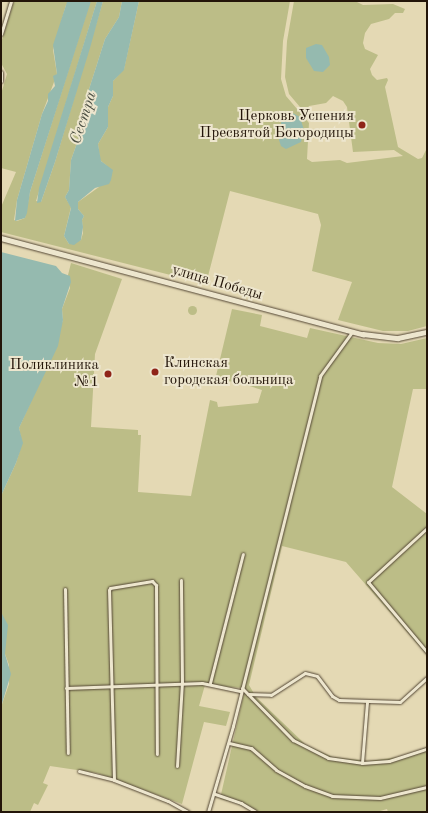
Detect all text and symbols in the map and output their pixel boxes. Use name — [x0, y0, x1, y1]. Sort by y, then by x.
water label: Сестра — [66, 89, 102, 147]
place label: Церковь Успения Пресвятой Богородицы — [200, 107, 354, 142]
marker: Церковь Успения Пресвятой Богородицы — [357, 120, 367, 130]
street label: улица Победы — [170, 261, 264, 305]
place label: Клинская городская больница — [164, 354, 293, 389]
place label: Поликлиника №1 — [10, 356, 99, 391]
marker: Клинская городская больница — [149, 366, 161, 378]
marker: Поликлиника №1 — [102, 368, 114, 380]

